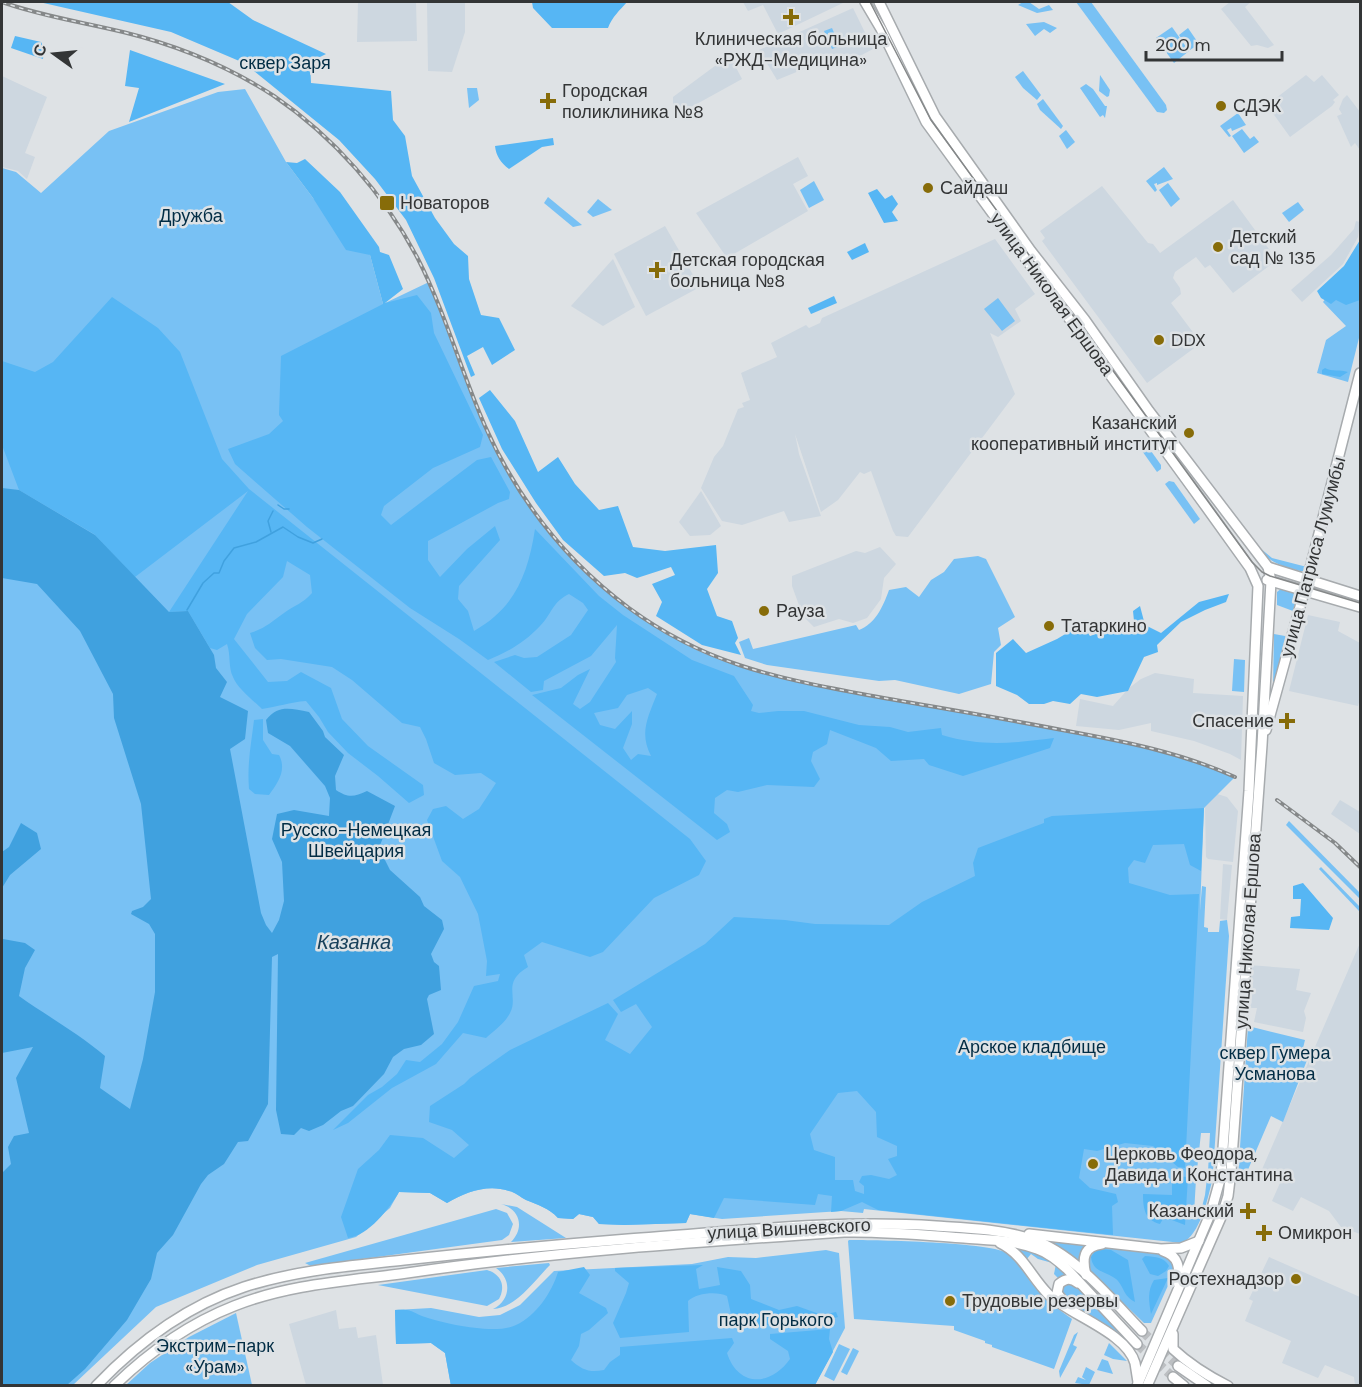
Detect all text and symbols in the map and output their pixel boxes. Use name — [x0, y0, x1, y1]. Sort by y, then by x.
marker: Клиническая больница «РЖД-Медицина» — [782, 8, 800, 26]
north arrow — [24, 24, 84, 84]
scale bar — [1146, 24, 1282, 62]
place label: Клиническая больница «РЖД-Медицина» — [695, 27, 888, 72]
text: 200 m — [1155, 33, 1211, 57]
text: С — [28, 42, 52, 59]
park label: сквер Заря — [239, 51, 331, 75]
place label: Городская поликлиника №8 — [562, 79, 704, 124]
marker: Городская поликлиника №8 — [539, 92, 557, 110]
place label: СДЭК — [1233, 94, 1282, 118]
marker: СДЭК — [1214, 99, 1228, 113]
place label: Сайдаш — [940, 176, 1008, 200]
marker: Сайдаш — [921, 181, 935, 195]
place label: Новаторов — [400, 191, 490, 215]
marker: Новаторов — [378, 194, 396, 212]
park label: Дружба — [159, 204, 224, 228]
street label: улица Николая Ершова — [985, 208, 1120, 381]
place label: Детский сад № 135 — [1230, 225, 1316, 270]
marker: Детский сад № 135 — [1211, 240, 1225, 254]
place label: Детская городская больница №8 — [670, 248, 825, 293]
marker: Детская городская больница №8 — [648, 261, 666, 279]
place label: DDX — [1171, 328, 1206, 352]
marker: DDX — [1152, 333, 1166, 347]
place label: Казанский кооперативный институт — [971, 411, 1177, 456]
marker: Казанский кооперативный институт — [1182, 426, 1196, 440]
street label: улица Патриса Лумумбы — [1275, 454, 1351, 660]
place label: Рауза — [776, 599, 825, 623]
marker: Рауза — [757, 604, 771, 618]
place label: Татаркино — [1061, 614, 1147, 638]
marker: Татаркино — [1042, 619, 1056, 633]
place label: Спасение — [1192, 709, 1274, 733]
marker: Спасение — [1278, 712, 1296, 730]
park label: Русско-Немецкая Швейцария — [281, 818, 431, 863]
street label: улица Николая Ершова — [1229, 831, 1267, 1030]
water label: Казанка — [317, 929, 391, 955]
park label: Арское кладбище — [958, 1035, 1106, 1059]
park label: сквер Гумера Усманова — [1220, 1041, 1331, 1086]
place label: Церковь Феодора, Давида и Константина — [1105, 1142, 1294, 1187]
marker: Церковь Феодора, Давида и Константина — [1086, 1157, 1100, 1171]
place label: Казанский — [1149, 1199, 1234, 1223]
marker: Казанский — [1239, 1202, 1257, 1220]
street label: улица Вишневского — [707, 1213, 871, 1245]
place label: Омикрон — [1278, 1221, 1352, 1245]
marker: Омикрон — [1255, 1224, 1273, 1242]
place label: Ростехнадзор — [1169, 1267, 1284, 1291]
marker: Ростехнадзор — [1289, 1272, 1303, 1286]
place label: Трудовые резервы — [962, 1289, 1118, 1313]
marker: Трудовые резервы — [943, 1294, 957, 1308]
park label: парк Горького — [719, 1308, 833, 1332]
park label: Экстрим-парк «Урам» — [156, 1334, 274, 1379]

